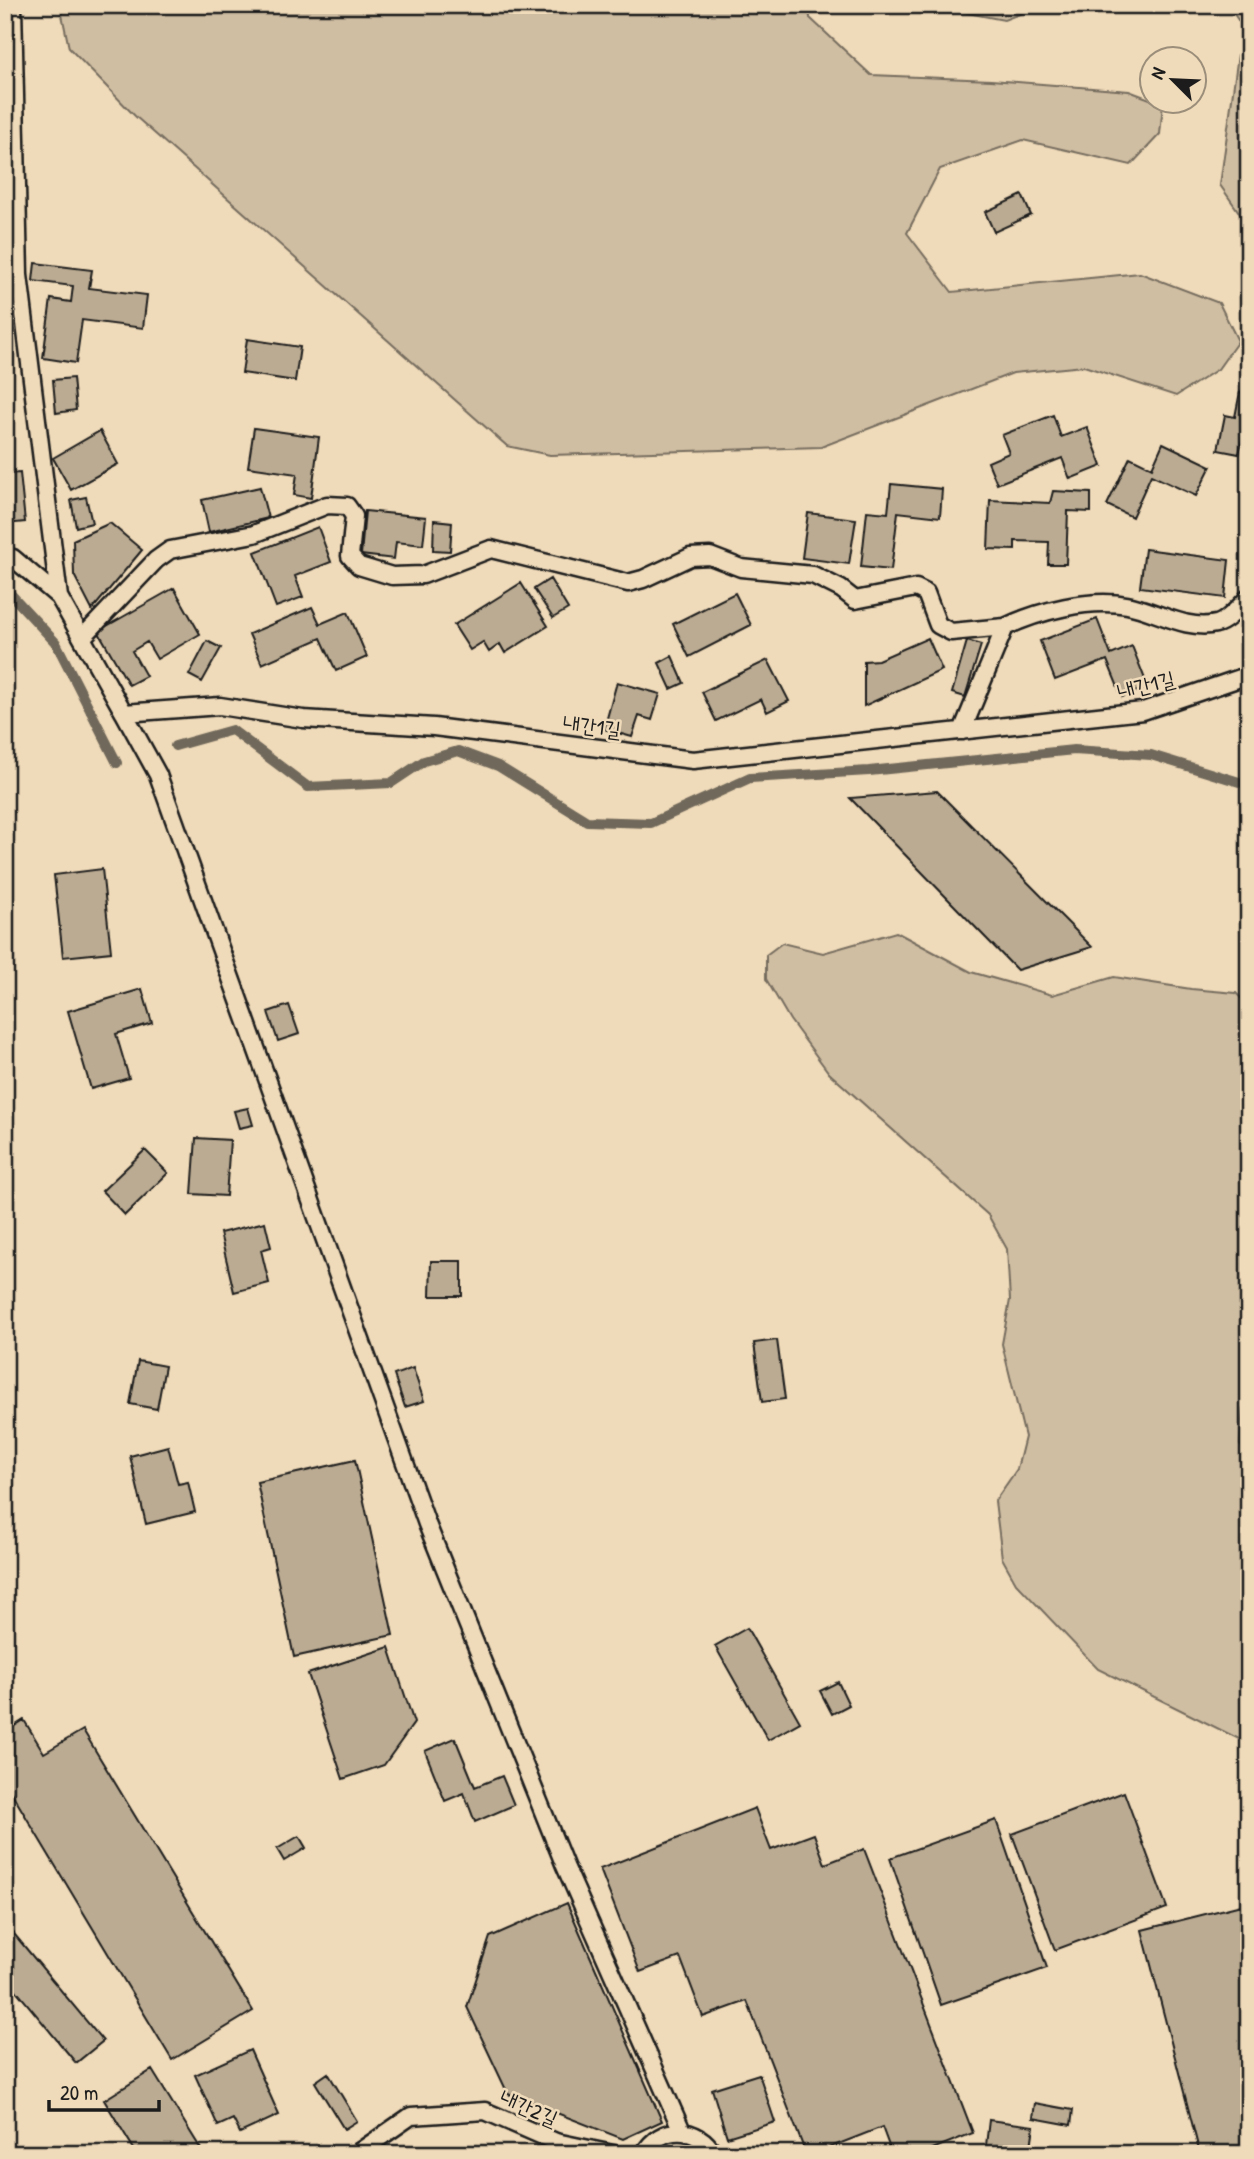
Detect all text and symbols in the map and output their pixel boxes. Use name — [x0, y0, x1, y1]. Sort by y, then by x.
north arrow — [1138, 46, 1208, 116]
text: N — [1144, 63, 1171, 83]
street label: 내간1길 — [1114, 664, 1178, 706]
street label: 내간1길 — [561, 708, 623, 744]
scale bar — [49, 2068, 159, 2112]
text: 20 m — [60, 2078, 98, 2107]
street label: 내간2길 — [495, 2083, 563, 2133]

